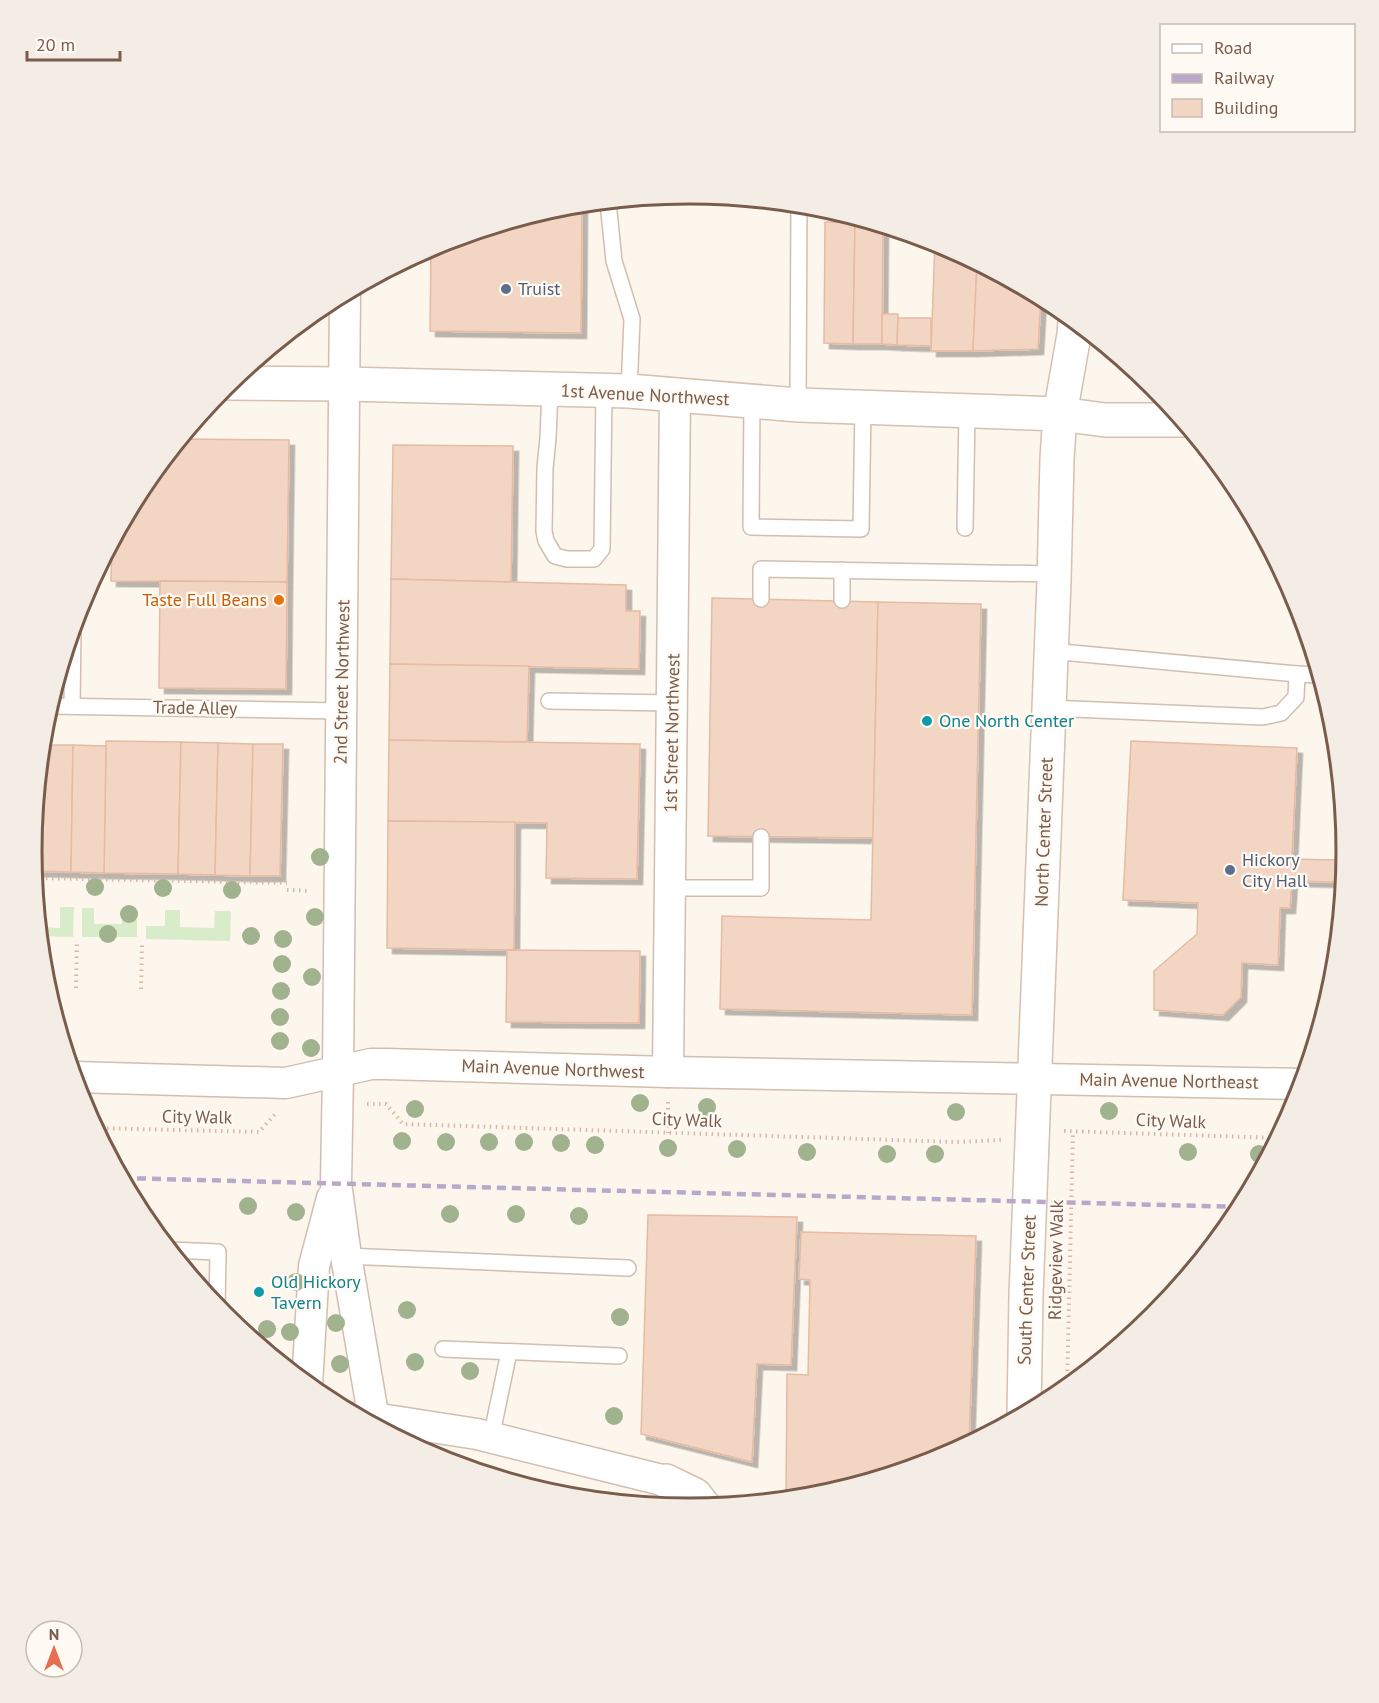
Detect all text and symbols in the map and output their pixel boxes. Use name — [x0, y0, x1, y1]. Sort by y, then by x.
scale bar — [27, 24, 120, 62]
legend — [1160, 24, 1355, 132]
text: 20 m — [36, 33, 75, 56]
text: Road — [1214, 36, 1252, 59]
text: Railway — [1214, 66, 1275, 89]
text: Building — [1214, 96, 1278, 119]
place label: Truist — [518, 277, 560, 300]
marker: Truist — [499, 282, 513, 296]
street label: 1st Avenue Northwest — [560, 379, 730, 410]
place label: Taste Full Beans — [142, 588, 267, 611]
marker: Taste Full Beans — [272, 593, 286, 607]
street label: 2nd Street Northwest — [329, 599, 354, 765]
street label: 1st Street Northwest — [659, 653, 684, 813]
street label: Trade Alley — [153, 695, 238, 720]
place label: One North Center — [939, 709, 1074, 732]
marker: One North Center — [920, 714, 934, 728]
street label: North Center Street — [1029, 757, 1058, 907]
place label: Hickory City Hall — [1242, 848, 1308, 892]
marker: Hickory City Hall — [1223, 863, 1237, 877]
street label: Main Avenue Northwest — [461, 1054, 645, 1083]
street label: Main Avenue Northeast — [1079, 1067, 1259, 1094]
street label: City Walk — [162, 1104, 233, 1129]
street label: City Walk — [651, 1107, 723, 1132]
street label: City Walk — [1135, 1108, 1207, 1133]
street label: Ridgeview Walk — [1043, 1199, 1068, 1320]
street label: South Center Street — [1012, 1215, 1041, 1365]
place label: Old Hickory Tavern — [271, 1270, 361, 1314]
marker: Old Hickory Tavern — [252, 1285, 266, 1299]
north arrow — [24, 1619, 84, 1679]
text: N — [49, 1624, 59, 1644]

